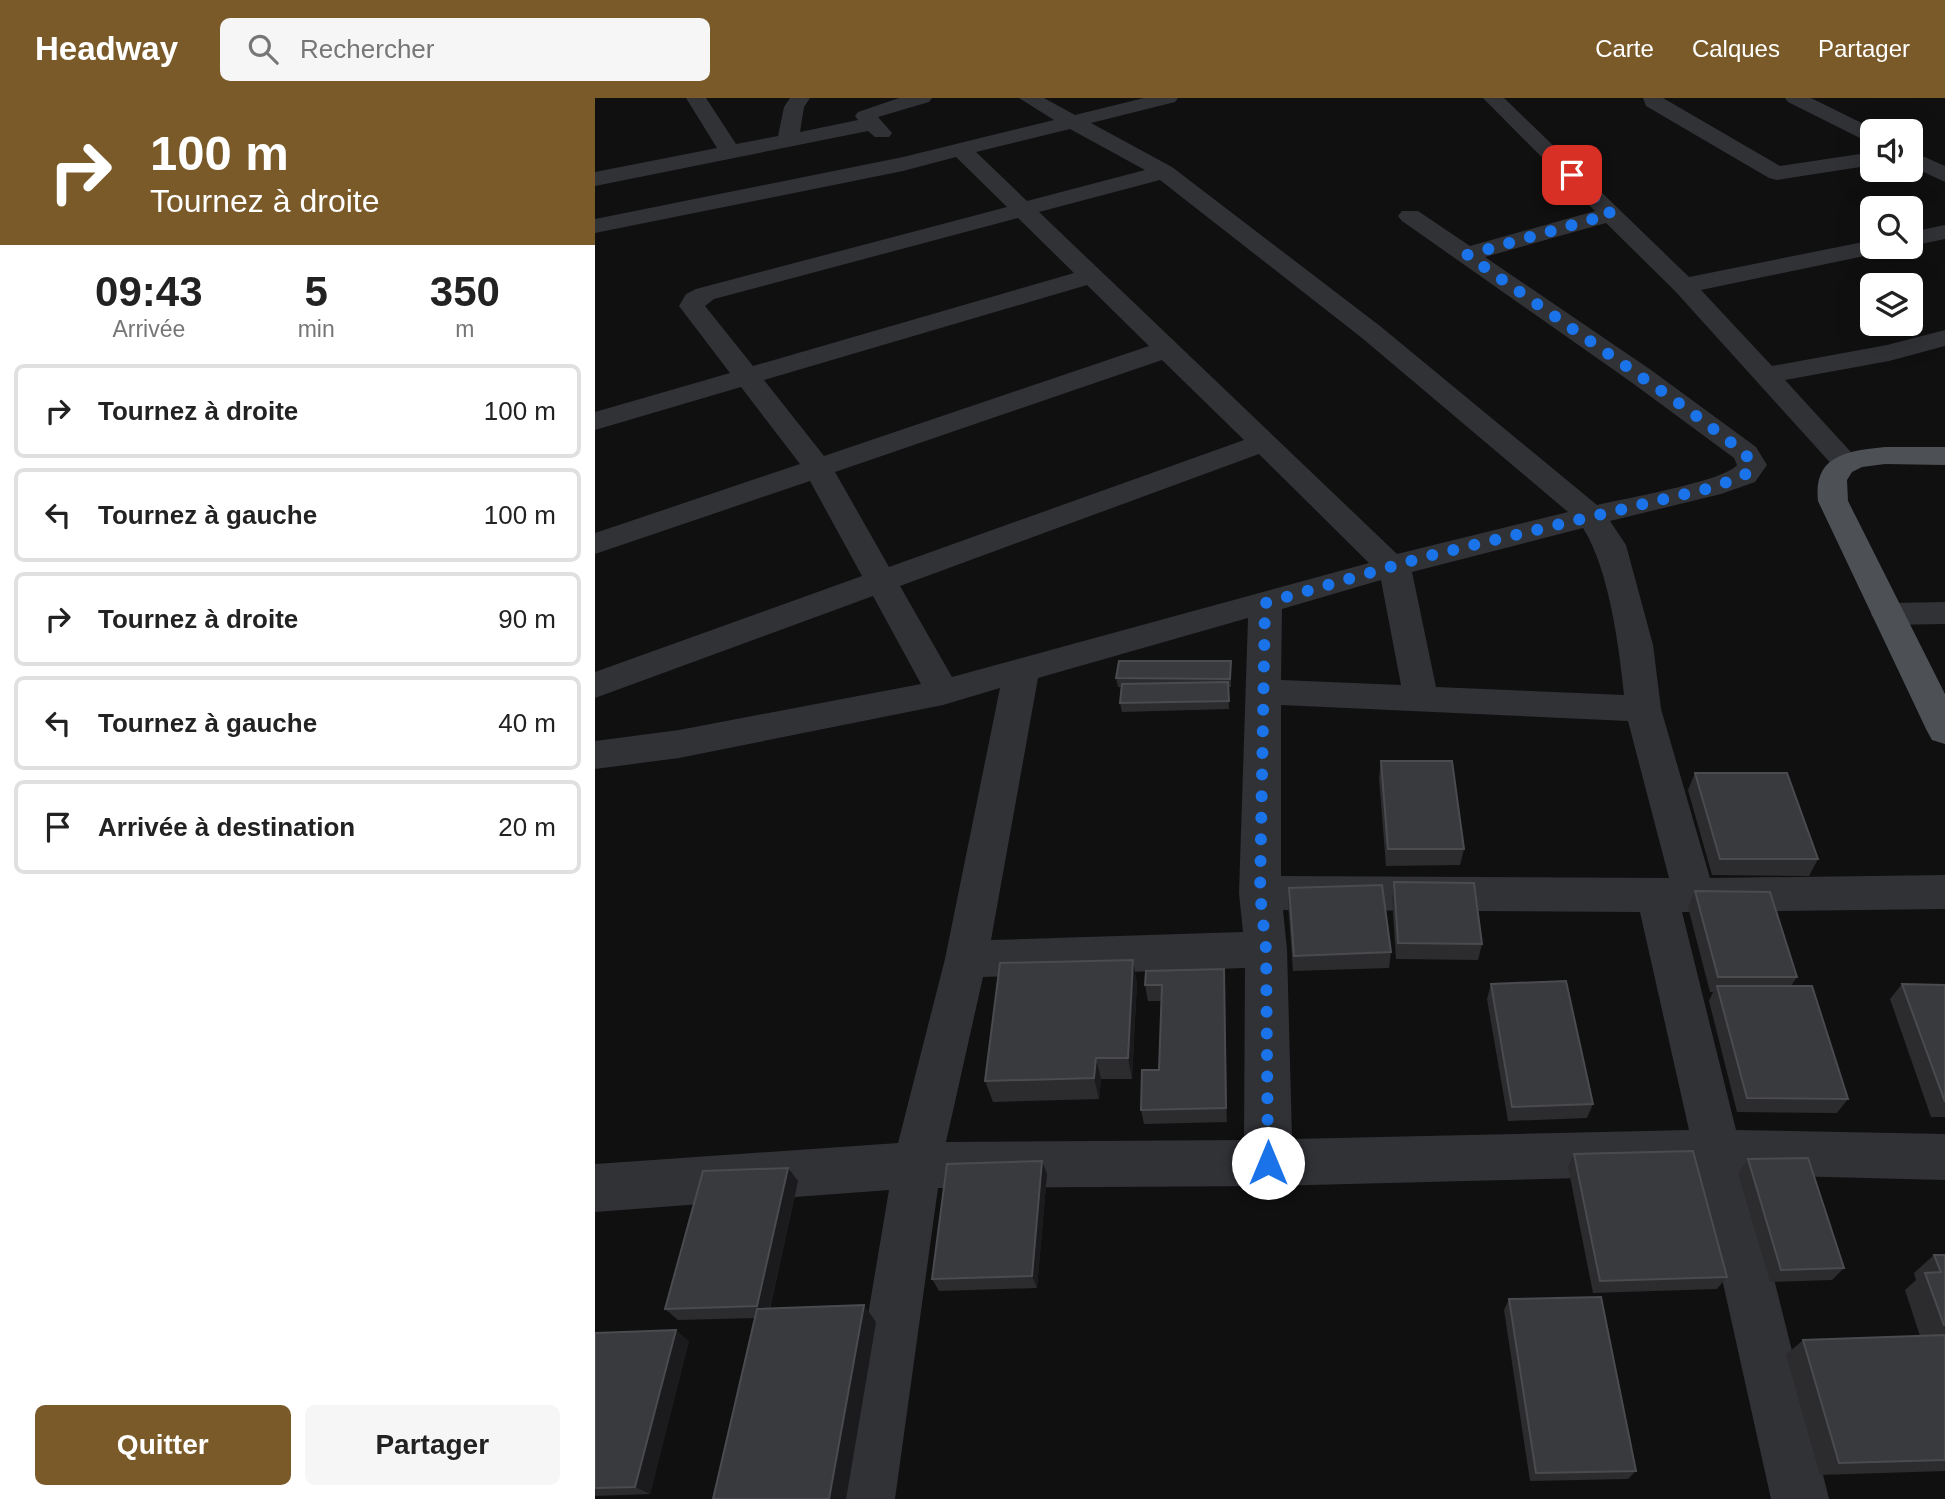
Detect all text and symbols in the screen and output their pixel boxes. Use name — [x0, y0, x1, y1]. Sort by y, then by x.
search box — [220, 18, 710, 81]
text: Headway — [35, 30, 178, 67]
icon: search — [244, 30, 282, 68]
text: Rechercher — [300, 34, 434, 64]
text: Carte — [1595, 35, 1654, 62]
text: Calques — [1692, 35, 1780, 62]
text: Partager — [1818, 35, 1910, 62]
map controls — [1860, 119, 1923, 336]
button: sound — [1860, 119, 1923, 182]
icon: right — [35, 126, 126, 217]
text: 100 m — [150, 126, 289, 180]
pin — [1542, 145, 1602, 205]
icon: arrive — [1553, 156, 1591, 194]
text: Tournez à droite — [150, 183, 379, 219]
button: search — [1860, 196, 1923, 259]
text: 09:43 — [95, 268, 203, 315]
text: 5 — [304, 268, 328, 315]
text: 350 — [430, 268, 500, 315]
button: layers — [1860, 273, 1923, 336]
text: Arrivée — [112, 316, 185, 342]
text: min — [298, 316, 335, 342]
text: m — [455, 316, 474, 342]
icon: right — [39, 392, 77, 430]
text: Tournez à droite — [98, 396, 298, 426]
text: 100 m — [484, 396, 556, 426]
icon: left — [39, 496, 77, 534]
text: Tournez à gauche — [98, 500, 317, 530]
text: 100 m — [484, 500, 556, 530]
icon: right — [39, 600, 77, 638]
text: Tournez à droite — [98, 604, 298, 634]
text: 90 m — [498, 604, 556, 634]
icon: left — [39, 704, 77, 742]
text: Tournez à gauche — [98, 708, 317, 738]
text: 40 m — [498, 708, 556, 738]
icon: arrive — [39, 808, 77, 846]
text: Arrivée à destination — [98, 812, 355, 842]
text: 20 m — [498, 812, 556, 842]
position arrow — [1231, 1126, 1305, 1200]
button: Quitter — [35, 1405, 291, 1485]
button: Partager — [305, 1405, 560, 1485]

